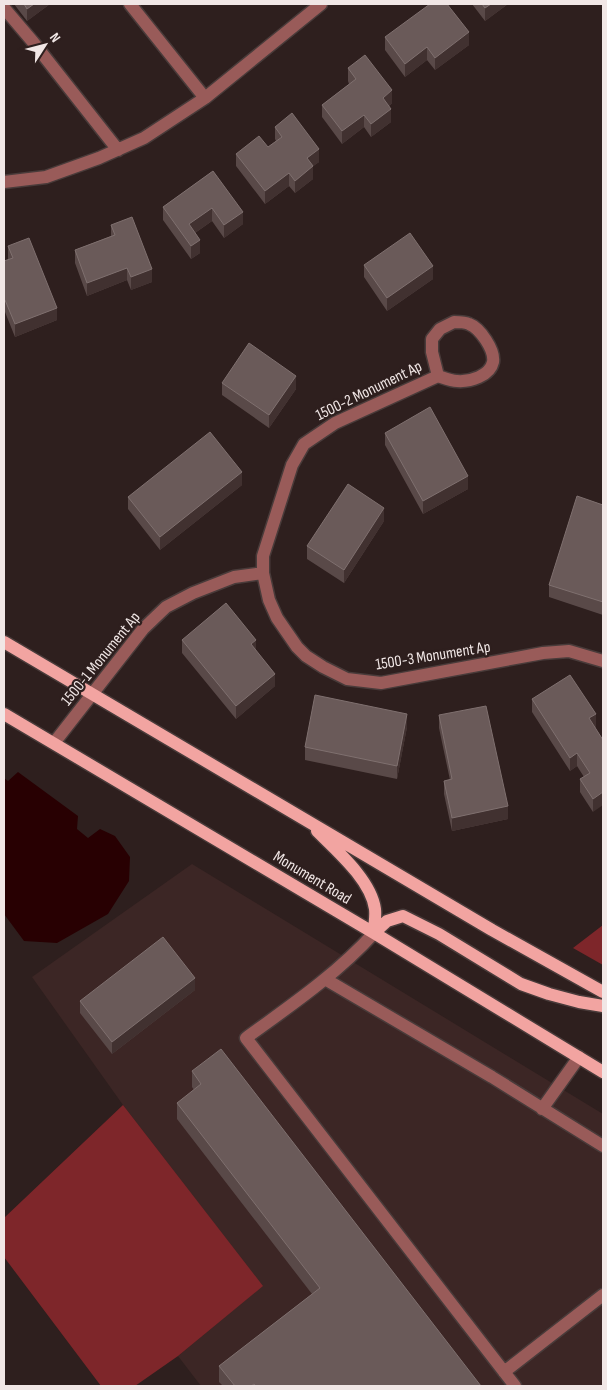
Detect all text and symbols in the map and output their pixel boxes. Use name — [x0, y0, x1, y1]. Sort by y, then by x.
north arrow — [20, 20, 70, 70]
text: N — [46, 30, 64, 46]
street label: 1500-2 Monument Ap — [313, 357, 425, 425]
street label: 1500-1 Monument Ap — [57, 608, 145, 710]
street label: 1500-3 Monument Ap — [374, 638, 492, 674]
street label: Monument Road — [270, 847, 354, 909]

